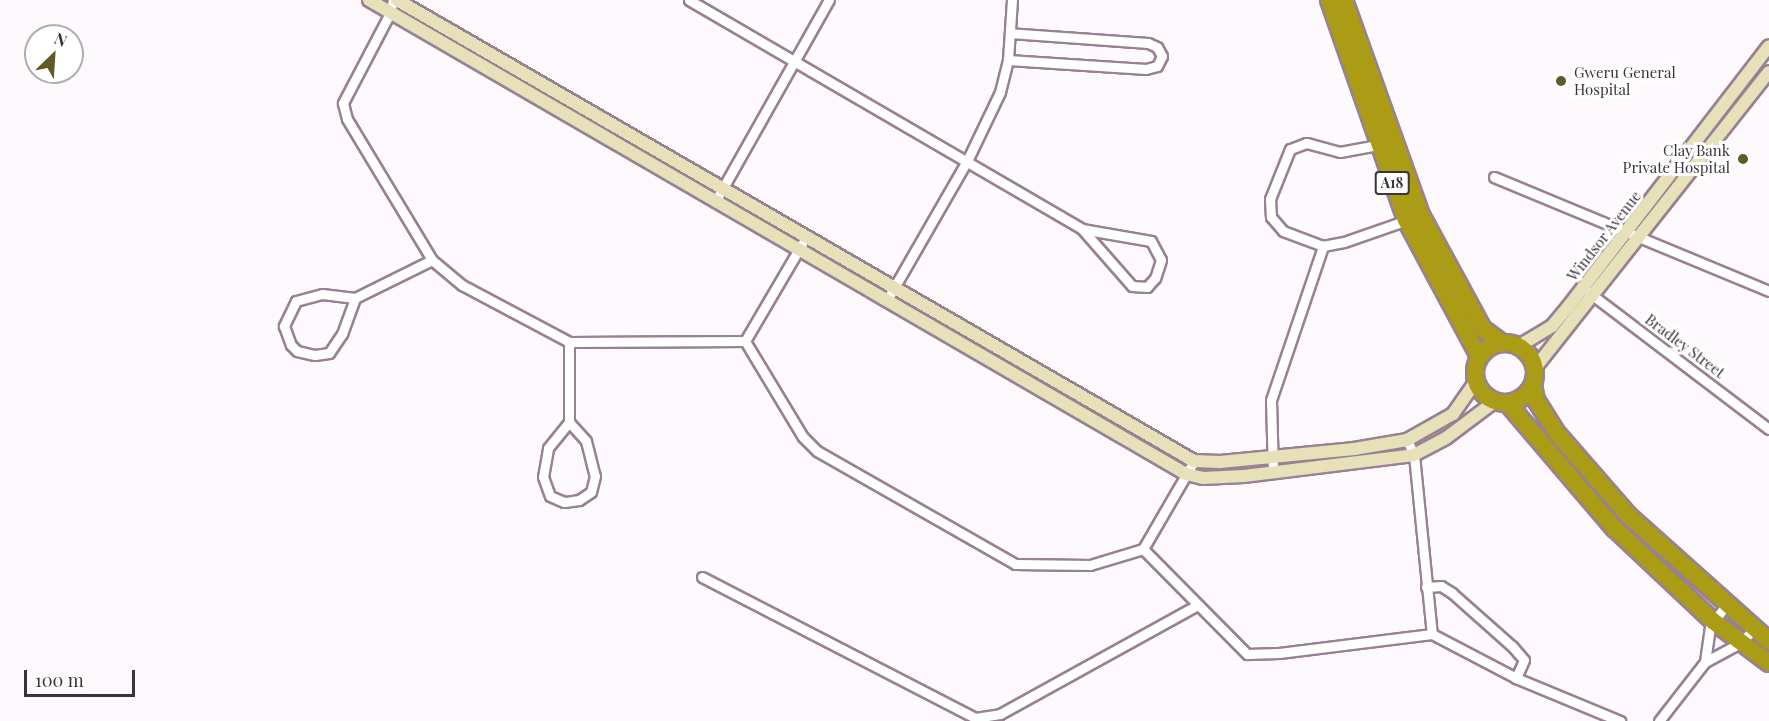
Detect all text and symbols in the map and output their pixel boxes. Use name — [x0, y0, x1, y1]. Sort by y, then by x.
north arrow — [24, 24, 84, 84]
text: N — [51, 27, 71, 51]
place label: Gweru General Hospital — [1574, 63, 1676, 98]
marker: Gweru General Hospital — [1552, 72, 1570, 90]
place label: Clay Bank Private Hospital — [1623, 141, 1730, 176]
marker: Clay Bank Private Hospital — [1734, 150, 1752, 168]
road number: A18 — [1374, 172, 1410, 194]
street label: Windsor Avenue — [1563, 187, 1645, 285]
street label: Bradley Street — [1642, 310, 1728, 382]
scale bar — [27, 658, 138, 696]
text: 100 m — [35, 668, 84, 692]

